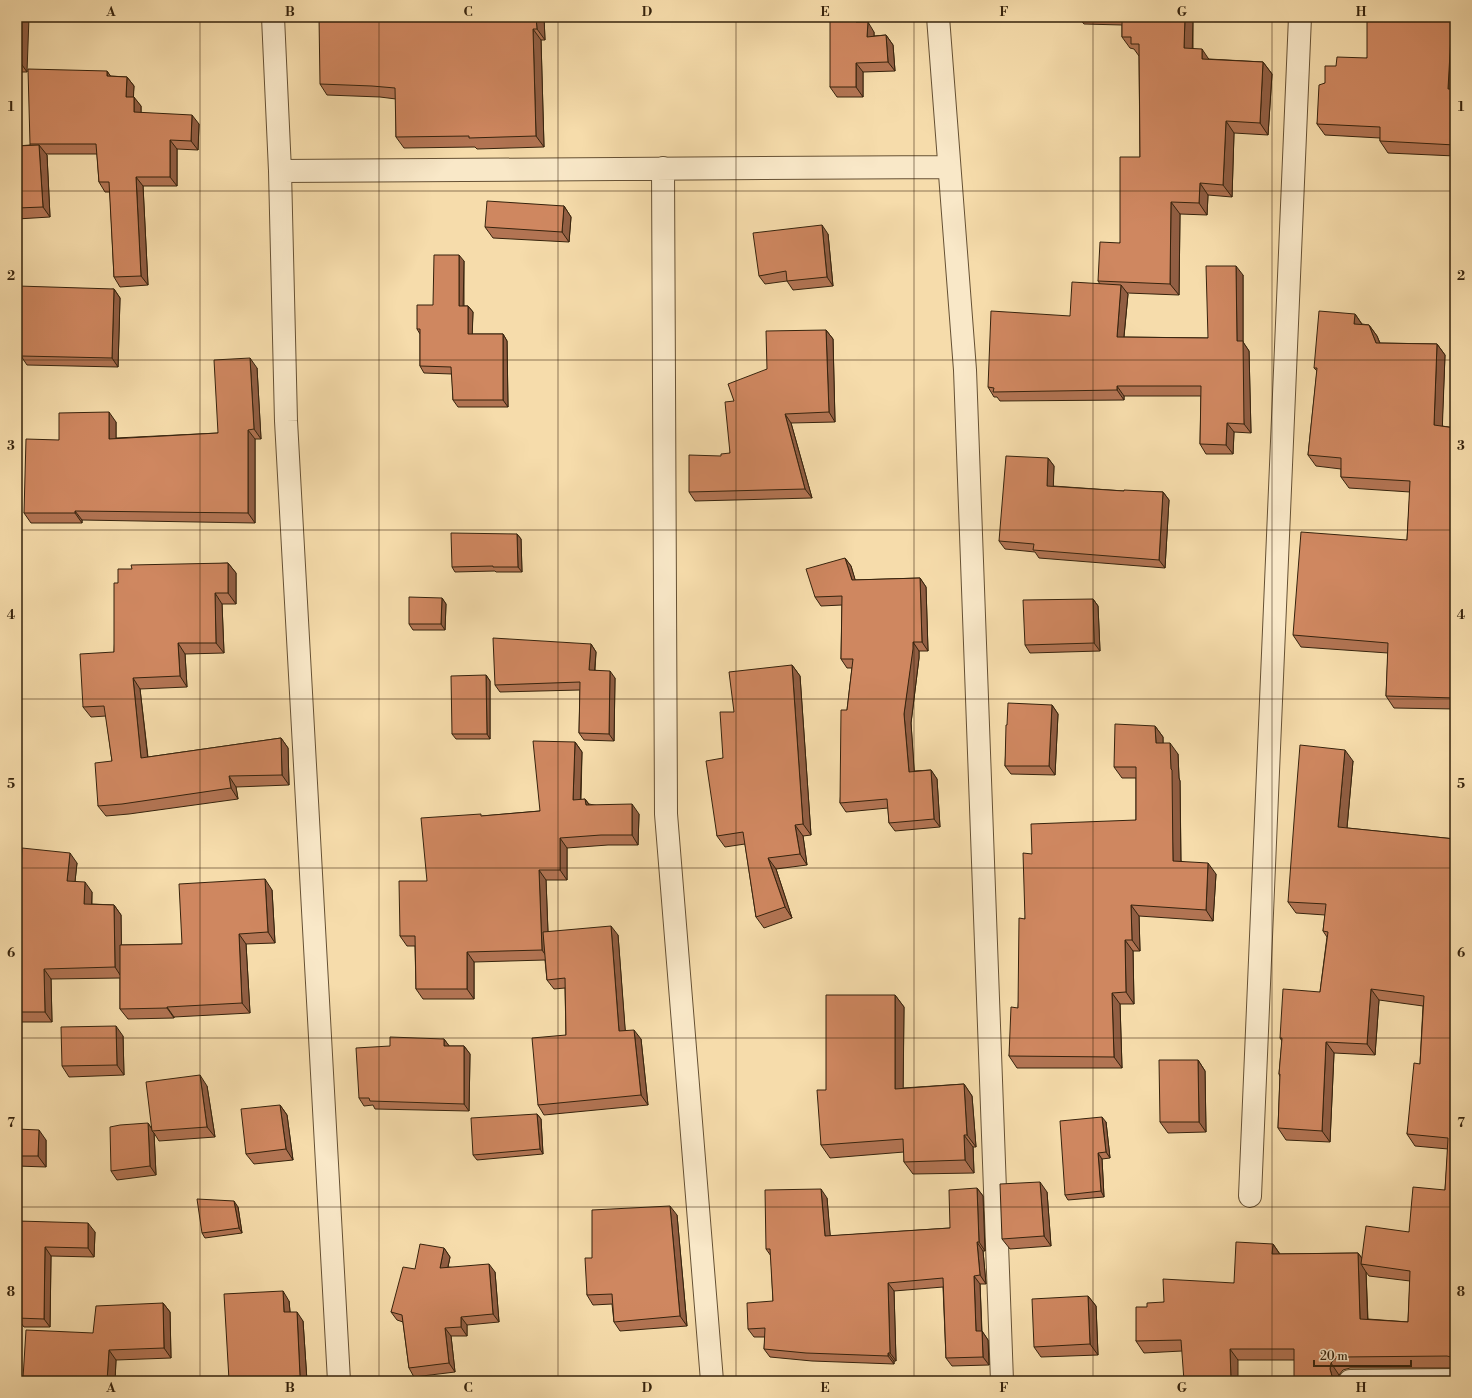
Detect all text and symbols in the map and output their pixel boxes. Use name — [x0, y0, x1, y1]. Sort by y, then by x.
text: A — [105, 4, 116, 20]
text: B — [285, 4, 295, 20]
text: C — [463, 4, 473, 20]
text: D — [642, 4, 652, 20]
text: E — [820, 4, 830, 20]
text: F — [999, 4, 1009, 20]
text: G — [1177, 4, 1188, 20]
text: H — [1356, 4, 1367, 20]
text: 1 — [8, 99, 15, 115]
text: 1 — [1458, 99, 1465, 115]
text: 2 — [7, 268, 15, 284]
text: 2 — [1457, 268, 1465, 284]
text: 3 — [7, 438, 15, 454]
text: 3 — [1457, 438, 1465, 454]
text: 4 — [7, 607, 16, 623]
text: 4 — [1457, 607, 1466, 623]
text: 5 — [7, 776, 15, 792]
text: 5 — [1457, 776, 1465, 792]
text: 6 — [7, 945, 15, 961]
text: 6 — [1457, 945, 1465, 961]
text: 7 — [7, 1115, 15, 1131]
text: 7 — [1457, 1115, 1465, 1131]
text: 8 — [7, 1284, 15, 1300]
text: 8 — [1457, 1284, 1465, 1300]
scale bar — [1314, 1342, 1411, 1368]
text: 20 m — [1320, 1349, 1348, 1364]
text: A — [105, 1380, 116, 1396]
text: B — [285, 1380, 295, 1396]
text: C — [463, 1380, 473, 1396]
text: D — [642, 1380, 652, 1396]
text: E — [820, 1380, 830, 1396]
text: F — [999, 1380, 1009, 1396]
text: G — [1177, 1380, 1188, 1396]
text: H — [1356, 1380, 1367, 1396]

